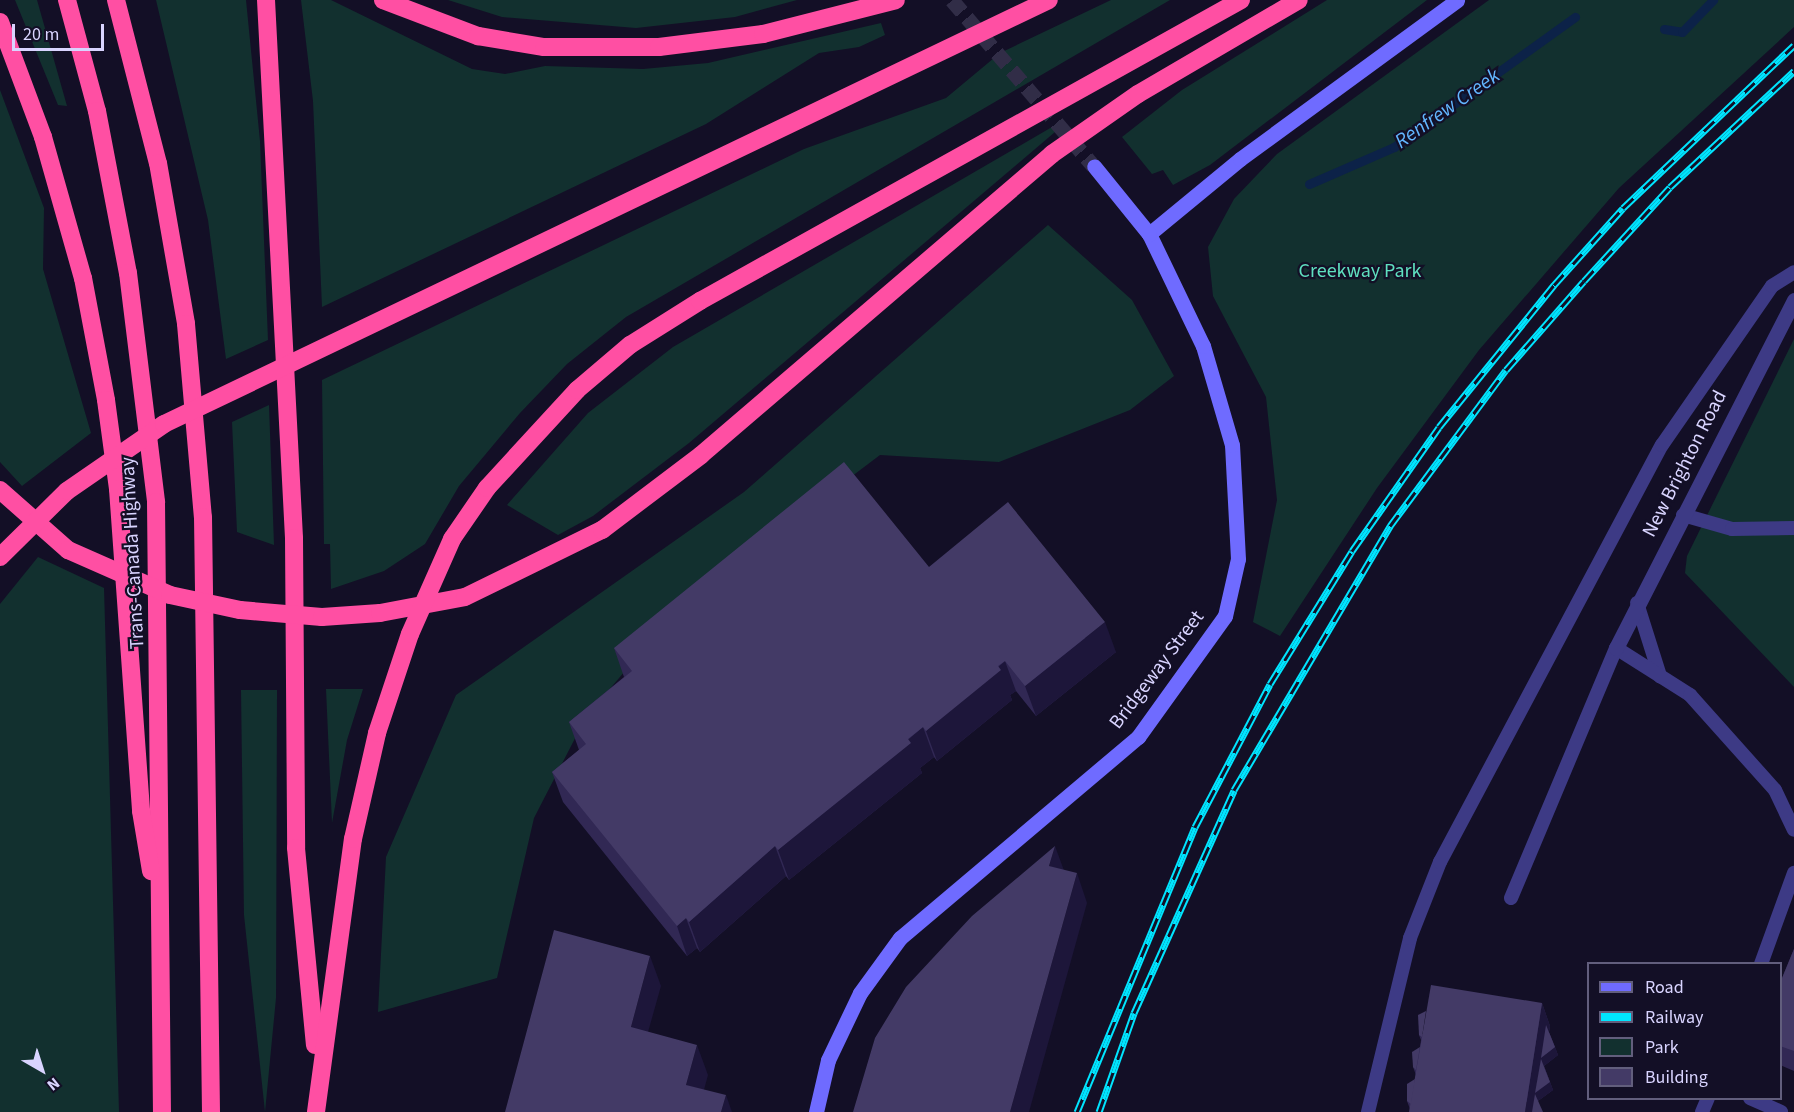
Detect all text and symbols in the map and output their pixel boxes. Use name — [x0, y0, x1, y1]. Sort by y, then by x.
scale bar — [15, 12, 106, 50]
text: 20 m — [23, 22, 59, 47]
water label: Renfrew Creek — [1389, 62, 1505, 154]
park label: Creekway Park — [1299, 259, 1421, 283]
street label: New Brighton Road — [1638, 387, 1732, 541]
street label: Trans-Canada Highway — [116, 456, 150, 650]
street label: Bridgeway Street — [1105, 606, 1209, 734]
legend — [1587, 962, 1782, 1100]
text: Road — [1645, 975, 1684, 1000]
text: Railway — [1645, 1005, 1704, 1030]
text: Park — [1645, 1035, 1679, 1060]
north arrow — [12, 1040, 72, 1100]
text: Building — [1645, 1065, 1708, 1090]
text: N — [42, 1072, 64, 1096]

